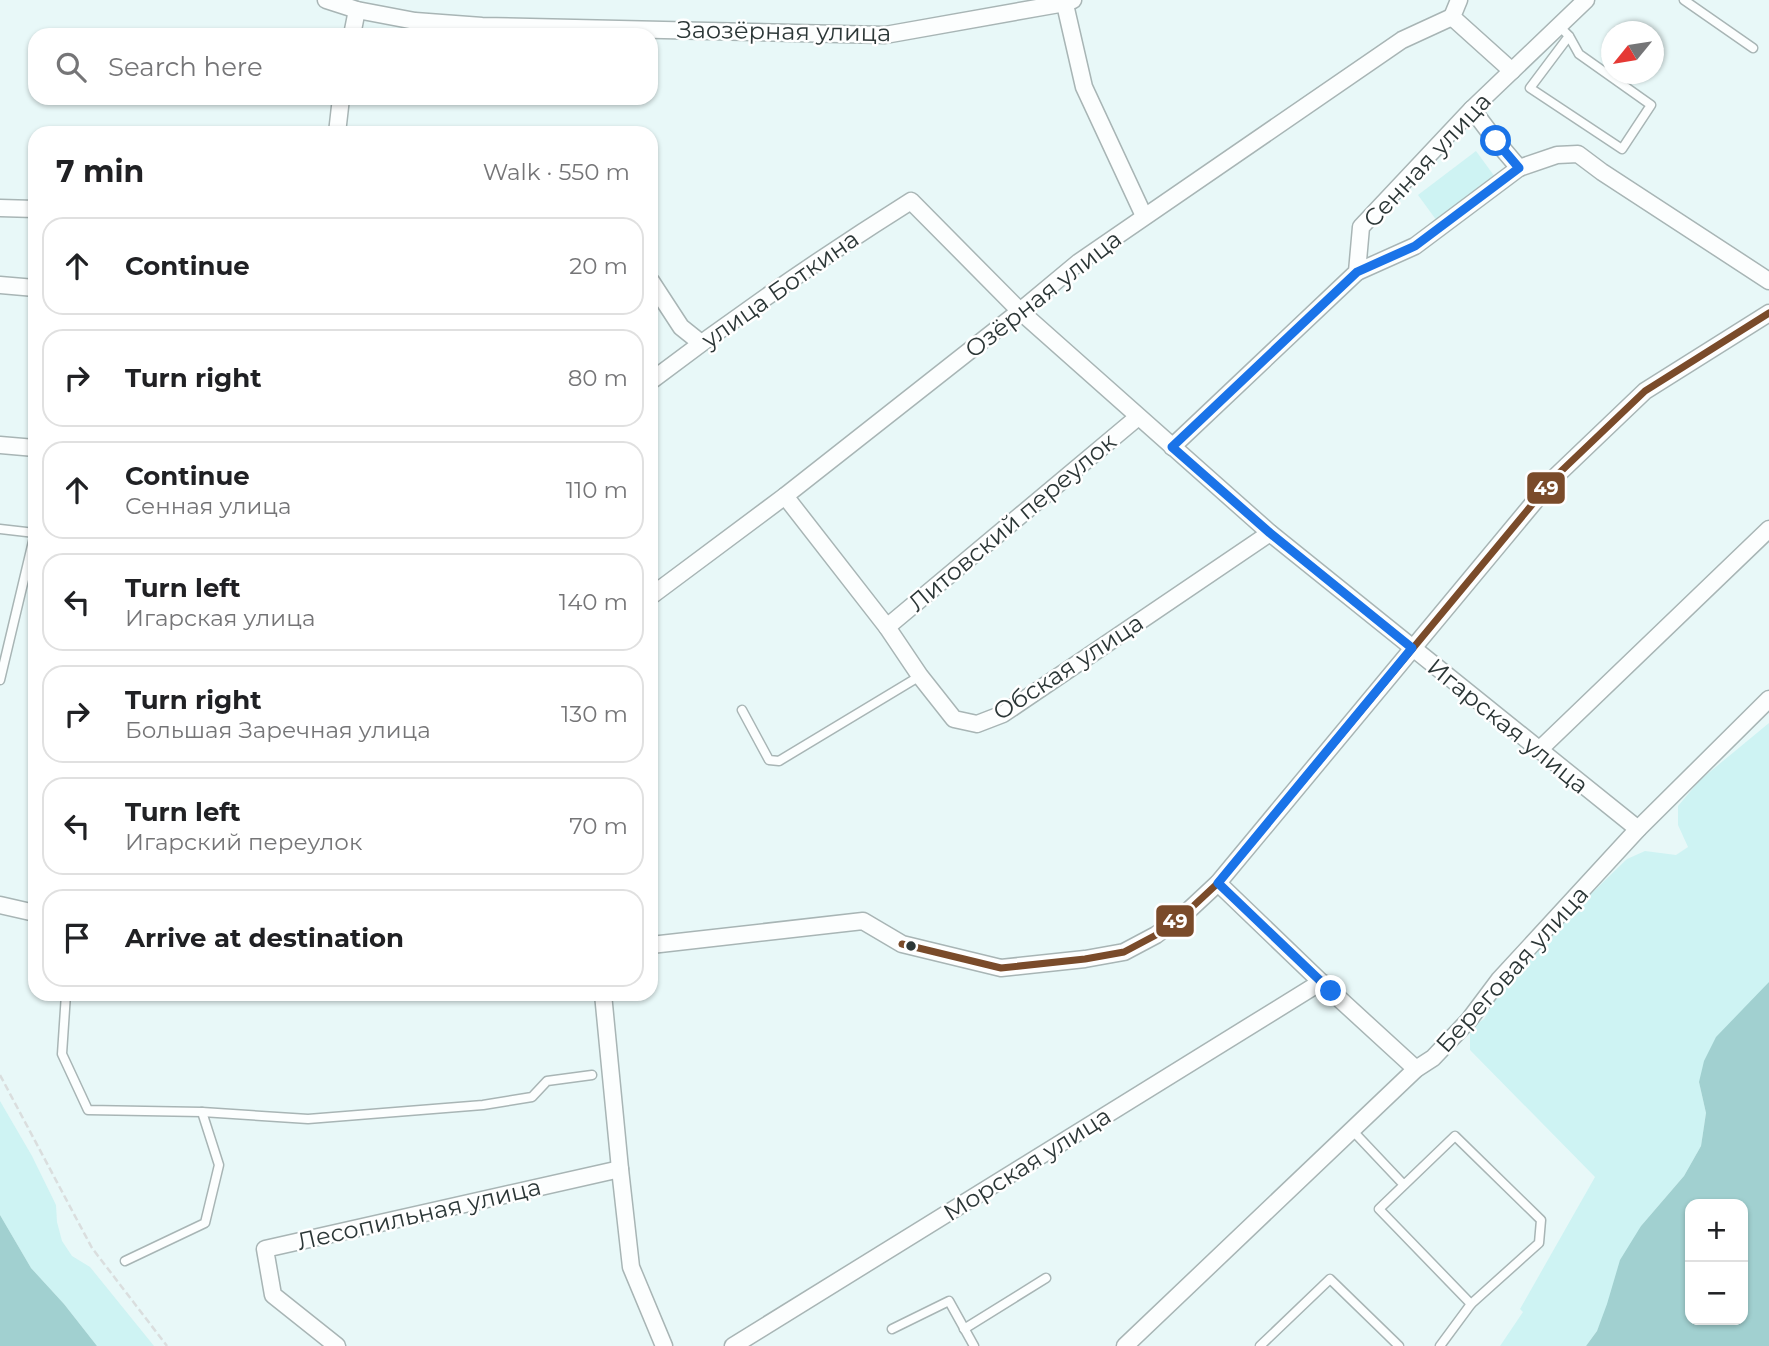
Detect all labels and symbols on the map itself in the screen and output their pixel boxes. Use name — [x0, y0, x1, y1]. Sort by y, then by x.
street label: Заозёрная улица — [677, 15, 891, 47]
north arrow — [1601, 21, 1664, 84]
street label: Сенная улица — [1357, 87, 1497, 233]
route start — [1480, 125, 1511, 156]
street label: улица Боткина — [695, 224, 864, 355]
street label: Озёрная улица — [959, 224, 1127, 364]
street label: Литовский переулок — [902, 427, 1122, 617]
line badge: 49 — [1526, 471, 1566, 505]
text: 49 — [1533, 477, 1559, 500]
street label: Обская улица — [987, 608, 1149, 726]
street label: Игарская улица — [1422, 652, 1594, 800]
street label: Береговая улица — [1430, 880, 1594, 1058]
line badge: 49 — [1155, 904, 1195, 938]
text: 49 — [1162, 910, 1188, 933]
unlabelled marker — [904, 939, 918, 953]
route end — [1315, 975, 1346, 1006]
street label: Морская улица — [938, 1101, 1116, 1227]
street label: Лесопильная улица — [294, 1172, 544, 1256]

